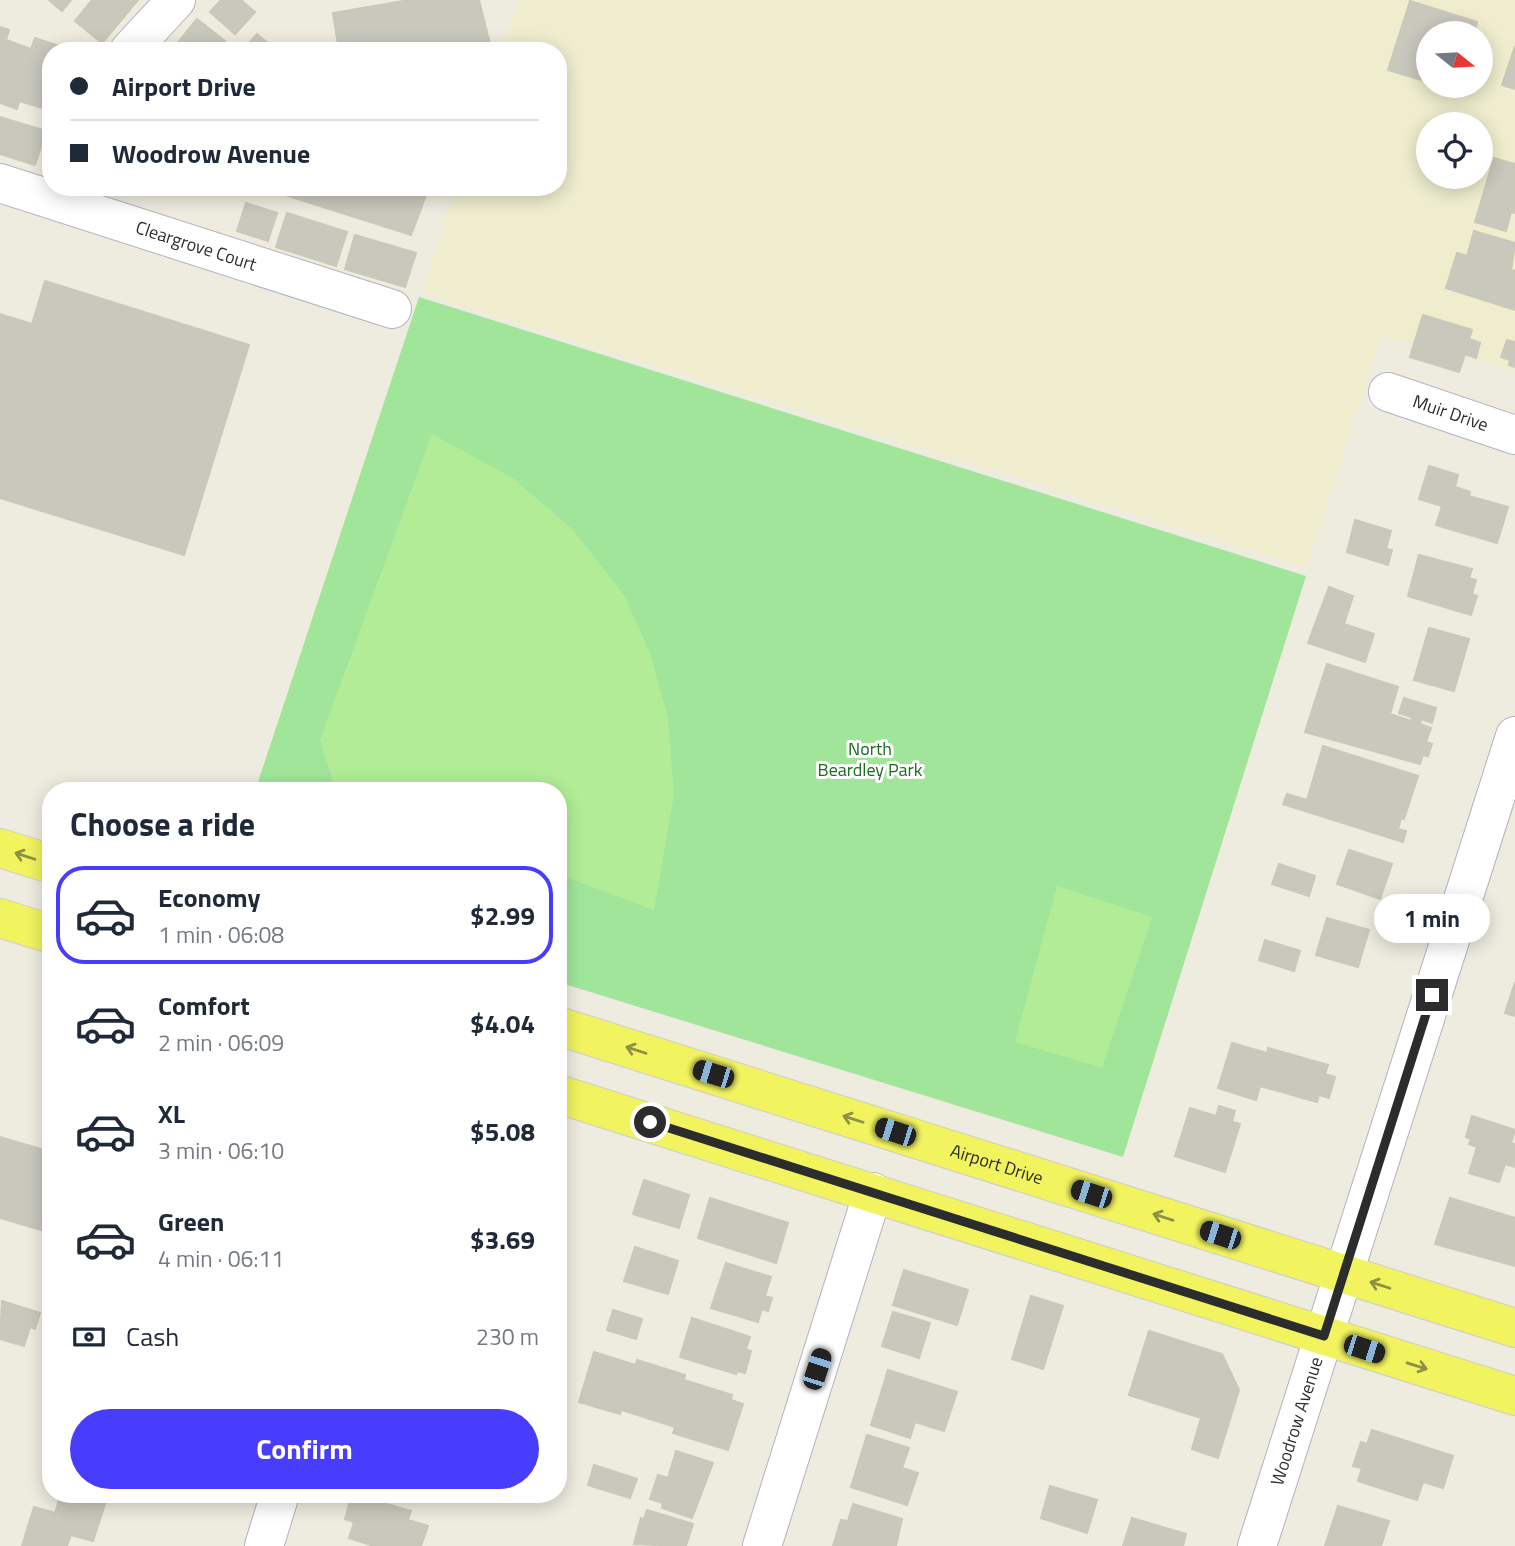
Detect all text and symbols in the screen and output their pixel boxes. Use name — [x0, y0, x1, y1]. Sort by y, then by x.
north arrow — [1416, 21, 1493, 98]
map controls — [1416, 21, 1493, 189]
text: Airport Drive — [112, 67, 256, 106]
button: locate — [1416, 112, 1493, 189]
text: Woodrow Avenue — [112, 134, 310, 173]
street label: Cleargrove Court — [132, 213, 261, 278]
street label: Muir Drive — [1409, 387, 1492, 438]
park label: North Beardley Park — [818, 735, 923, 783]
text: Choose a ride — [70, 800, 255, 848]
one-way arrow — [15, 849, 37, 862]
text: Economy — [158, 878, 260, 917]
icon: car — [74, 884, 137, 947]
callout: 1 min — [1374, 894, 1490, 942]
text: $2.99 — [470, 896, 535, 935]
text: 1 min — [1404, 901, 1460, 936]
text: 1 min · 06:08 — [158, 917, 284, 952]
route end — [1416, 979, 1448, 1011]
text: Comfort — [158, 986, 250, 1025]
icon: car — [74, 992, 137, 1055]
text: $4.04 — [470, 1004, 535, 1043]
text: 2 min · 06:09 — [158, 1025, 284, 1060]
one-way arrow — [625, 1043, 647, 1055]
car — [690, 1058, 737, 1090]
text: XL — [158, 1094, 185, 1133]
icon: car — [74, 1100, 137, 1163]
route start — [634, 1106, 666, 1138]
one-way arrow — [842, 1111, 864, 1124]
text: $5.08 — [470, 1112, 535, 1151]
car — [872, 1116, 919, 1148]
text: 3 min · 06:10 — [158, 1133, 284, 1168]
street label: Airport Drive — [947, 1137, 1047, 1191]
car — [1068, 1178, 1115, 1210]
text: Green — [158, 1202, 224, 1241]
icon: car — [74, 1208, 137, 1271]
one-way arrow — [1152, 1209, 1174, 1222]
car — [1197, 1219, 1244, 1251]
text: $3.69 — [470, 1220, 535, 1259]
text: 4 min · 06:11 — [158, 1241, 284, 1276]
one-way arrow — [1369, 1278, 1391, 1291]
text: Cash — [126, 1317, 179, 1356]
icon: cash — [70, 1318, 108, 1356]
text: 230 m — [476, 1319, 539, 1354]
car — [1341, 1333, 1388, 1365]
car — [801, 1346, 834, 1392]
street label: Woodrow Avenue — [1263, 1353, 1329, 1489]
one-way arrow — [1406, 1361, 1428, 1373]
button: Confirm — [70, 1409, 539, 1489]

